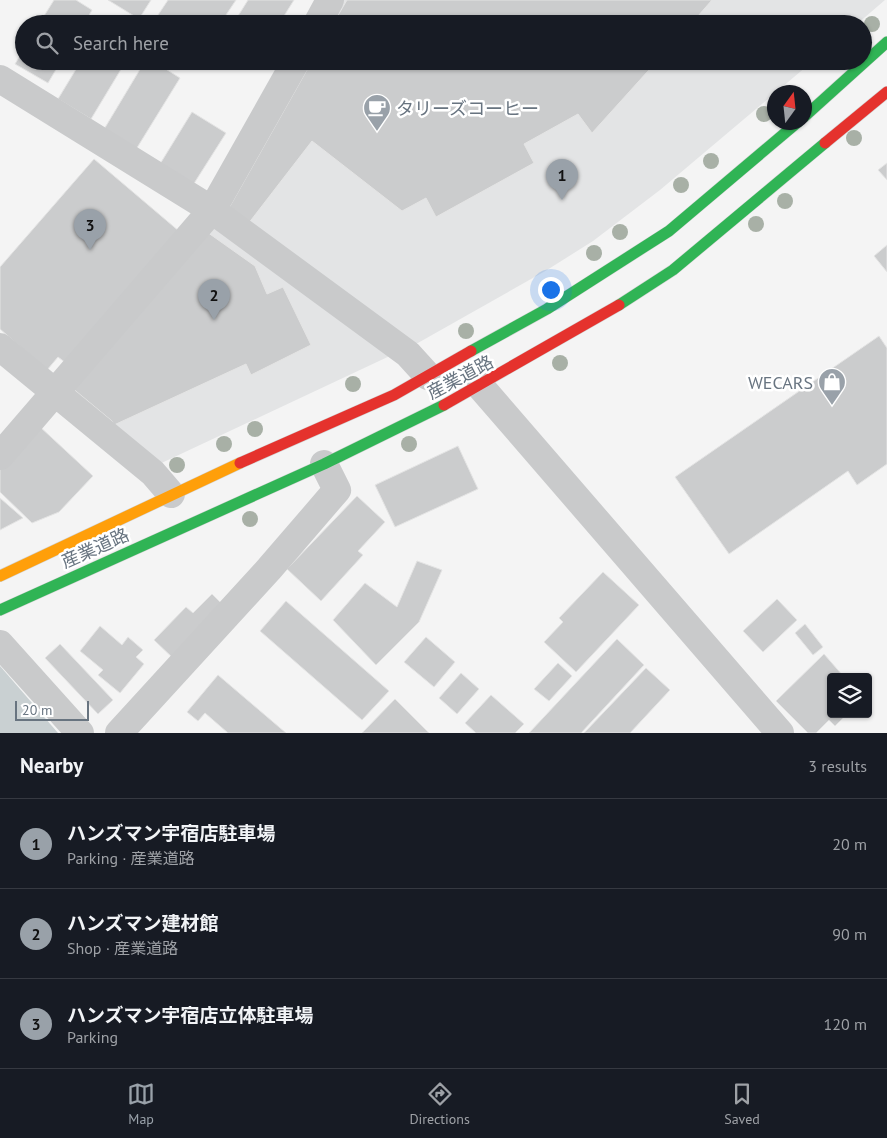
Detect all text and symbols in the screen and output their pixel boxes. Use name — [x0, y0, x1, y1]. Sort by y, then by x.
search box — [15, 15, 872, 70]
icon: search — [33, 29, 61, 57]
text: Search here — [73, 31, 169, 55]
north arrow — [767, 85, 812, 130]
cafe icon: タリーズコーヒー — [362, 93, 392, 132]
place label: タリーズコーヒー — [396, 97, 539, 120]
pin: 1 — [546, 159, 578, 200]
pin: 3 — [74, 209, 106, 250]
your location — [538, 277, 564, 303]
pin: 2 — [198, 279, 230, 320]
street label: 産業道路 — [423, 350, 497, 404]
shop icon: WECARS — [817, 367, 847, 406]
place label: WECARS — [748, 371, 813, 394]
street label: 産業道路 — [57, 523, 133, 573]
map controls — [827, 673, 872, 718]
button: layers — [827, 673, 872, 718]
scale bar — [15, 698, 89, 721]
text: 20 m — [22, 701, 52, 719]
text: Nearby — [20, 752, 83, 779]
text: 3 results — [808, 756, 867, 776]
text: ハンズマン宇宿店駐車場 — [67, 821, 276, 845]
text: 1 — [31, 834, 41, 854]
text: 20 m — [832, 834, 867, 854]
text: Parking · 産業道路 — [67, 848, 195, 868]
text: ハンズマン建材館 — [67, 911, 219, 935]
text: 2 — [31, 924, 41, 944]
text: 90 m — [832, 924, 867, 944]
text: Shop · 産業道路 — [67, 938, 178, 958]
text: ハンズマン宇宿店立体駐車場 — [67, 1003, 314, 1027]
text: 3 — [31, 1014, 41, 1034]
text: 120 m — [824, 1014, 867, 1034]
text: Parking — [67, 1027, 118, 1047]
tab: Map — [127, 1080, 155, 1128]
tab: Directions — [409, 1080, 470, 1128]
tab: Saved — [724, 1080, 760, 1128]

